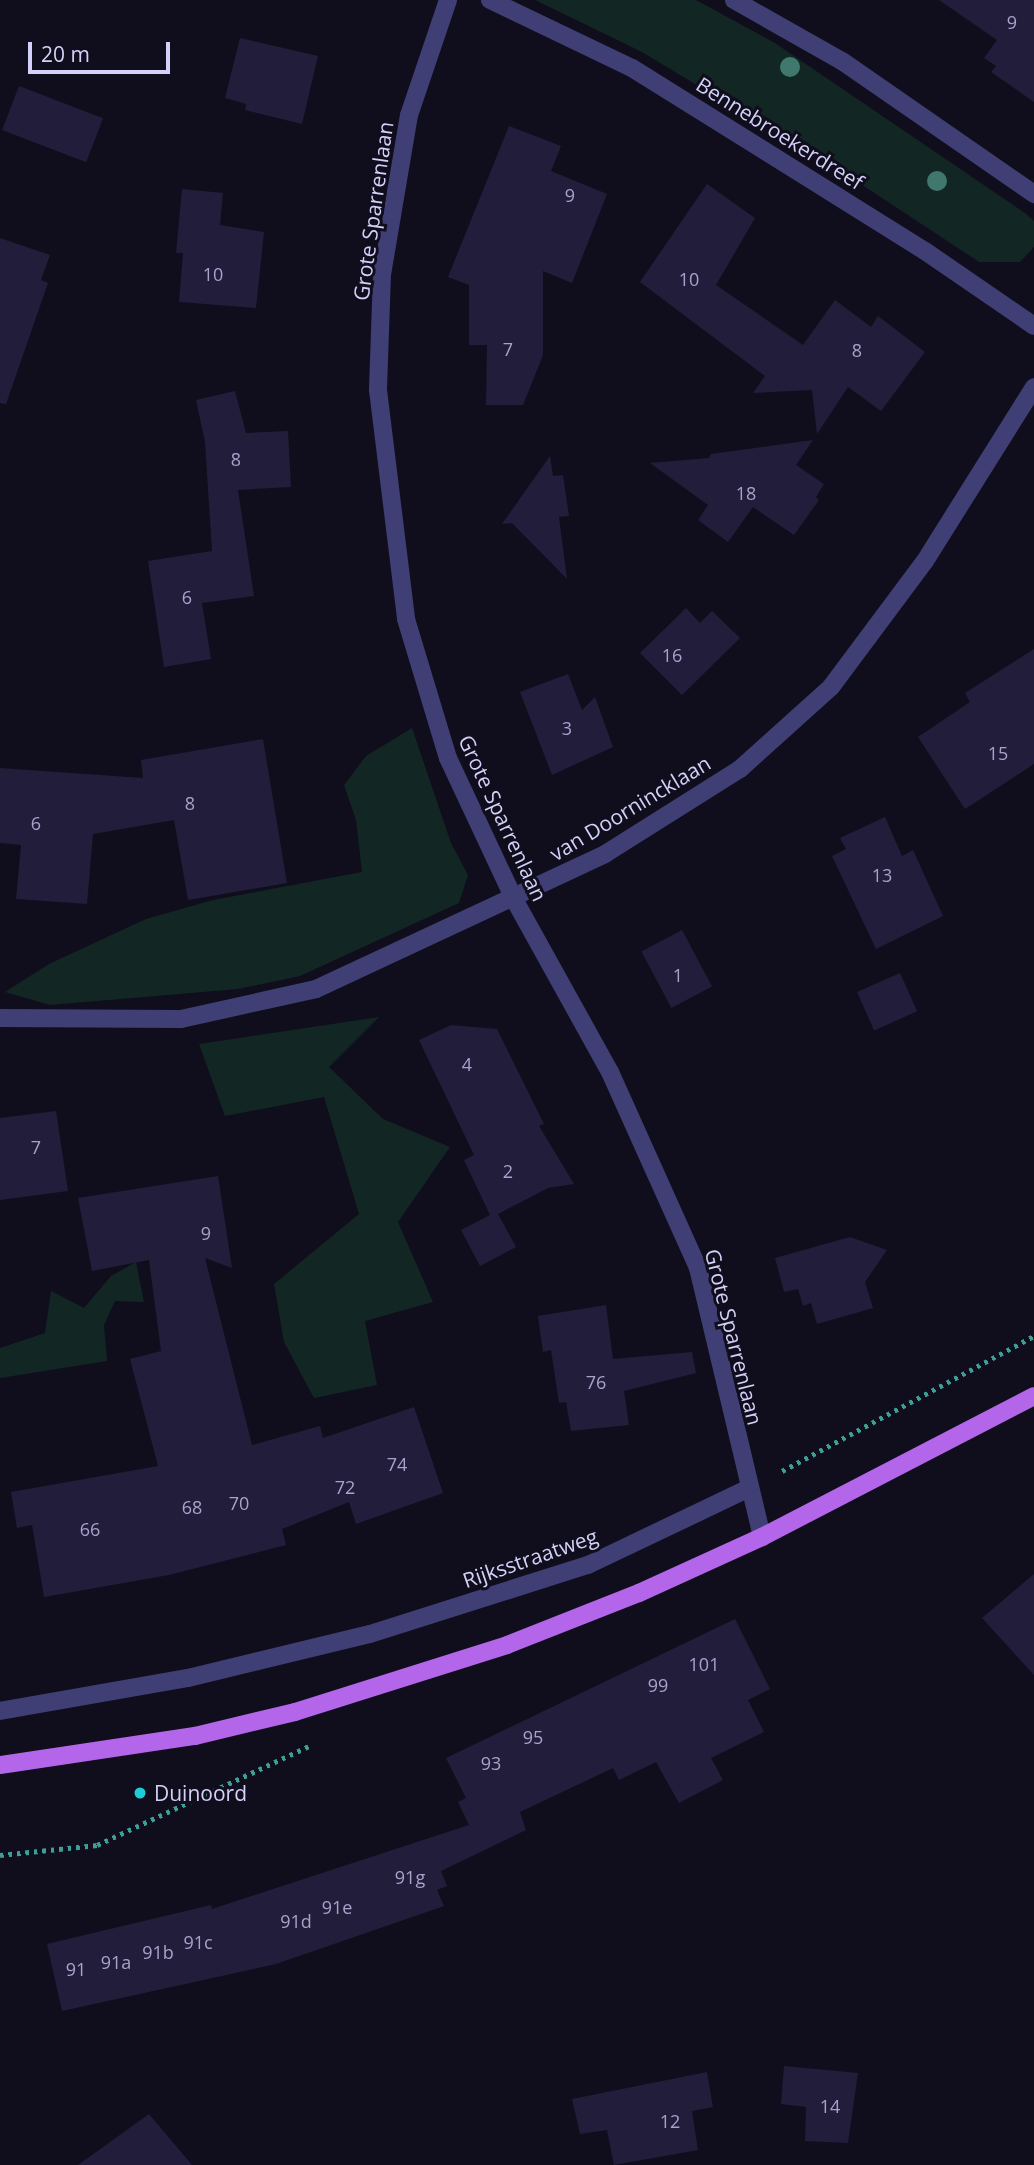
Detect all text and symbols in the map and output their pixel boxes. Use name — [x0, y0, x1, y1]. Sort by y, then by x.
house number: 9 — [1007, 11, 1017, 33]
scale bar — [32, 28, 173, 72]
text: 20 m — [41, 40, 90, 68]
street label: Bennebroekerdreef — [692, 71, 868, 195]
street label: Grote Sparrenlaan — [348, 120, 398, 302]
house number: 9 — [565, 184, 575, 206]
house number: 10 — [203, 263, 223, 285]
house number: 10 — [679, 268, 699, 290]
house number: 7 — [503, 338, 513, 360]
house number: 8 — [852, 339, 862, 361]
house number: 8 — [231, 448, 241, 470]
house number: 18 — [736, 482, 756, 504]
house number: 6 — [182, 586, 192, 608]
house number: 16 — [662, 644, 682, 666]
house number: 3 — [562, 717, 572, 739]
street label: Grote Sparrenlaan — [453, 731, 553, 905]
house number: 15 — [988, 742, 1008, 764]
street label: van Doornincklaan — [545, 750, 715, 866]
house number: 8 — [185, 792, 195, 814]
house number: 6 — [31, 812, 41, 834]
house number: 13 — [872, 864, 892, 886]
house number: 1 — [673, 964, 683, 986]
house number: 4 — [462, 1053, 472, 1075]
house number: 7 — [31, 1136, 41, 1158]
house number: 2 — [503, 1160, 513, 1182]
house number: 9 — [201, 1222, 211, 1244]
street label: Grote Sparrenlaan — [700, 1246, 768, 1428]
house number: 76 — [586, 1371, 606, 1393]
house number: 74 — [387, 1453, 407, 1475]
house number: 72 — [335, 1476, 355, 1498]
house number: 70 — [229, 1492, 249, 1514]
house number: 68 — [182, 1496, 202, 1518]
house number: 66 — [80, 1518, 100, 1540]
street label: Rijksstraatweg — [459, 1523, 601, 1593]
house number: 101 — [689, 1653, 719, 1675]
house number: 99 — [648, 1674, 668, 1696]
house number: 95 — [523, 1726, 543, 1748]
house number: 93 — [481, 1752, 501, 1774]
place label: Duinoord — [154, 1780, 247, 1806]
marker: Duinoord — [132, 1785, 148, 1801]
house number: 91g — [395, 1866, 425, 1888]
house number: 91e — [322, 1896, 352, 1918]
house number: 91d — [280, 1910, 312, 1932]
house number: 91c — [183, 1931, 213, 1953]
house number: 91b — [142, 1941, 174, 1963]
house number: 91a — [101, 1951, 131, 1973]
house number: 91 — [66, 1958, 86, 1980]
house number: 14 — [820, 2095, 840, 2117]
house number: 12 — [660, 2110, 680, 2132]

